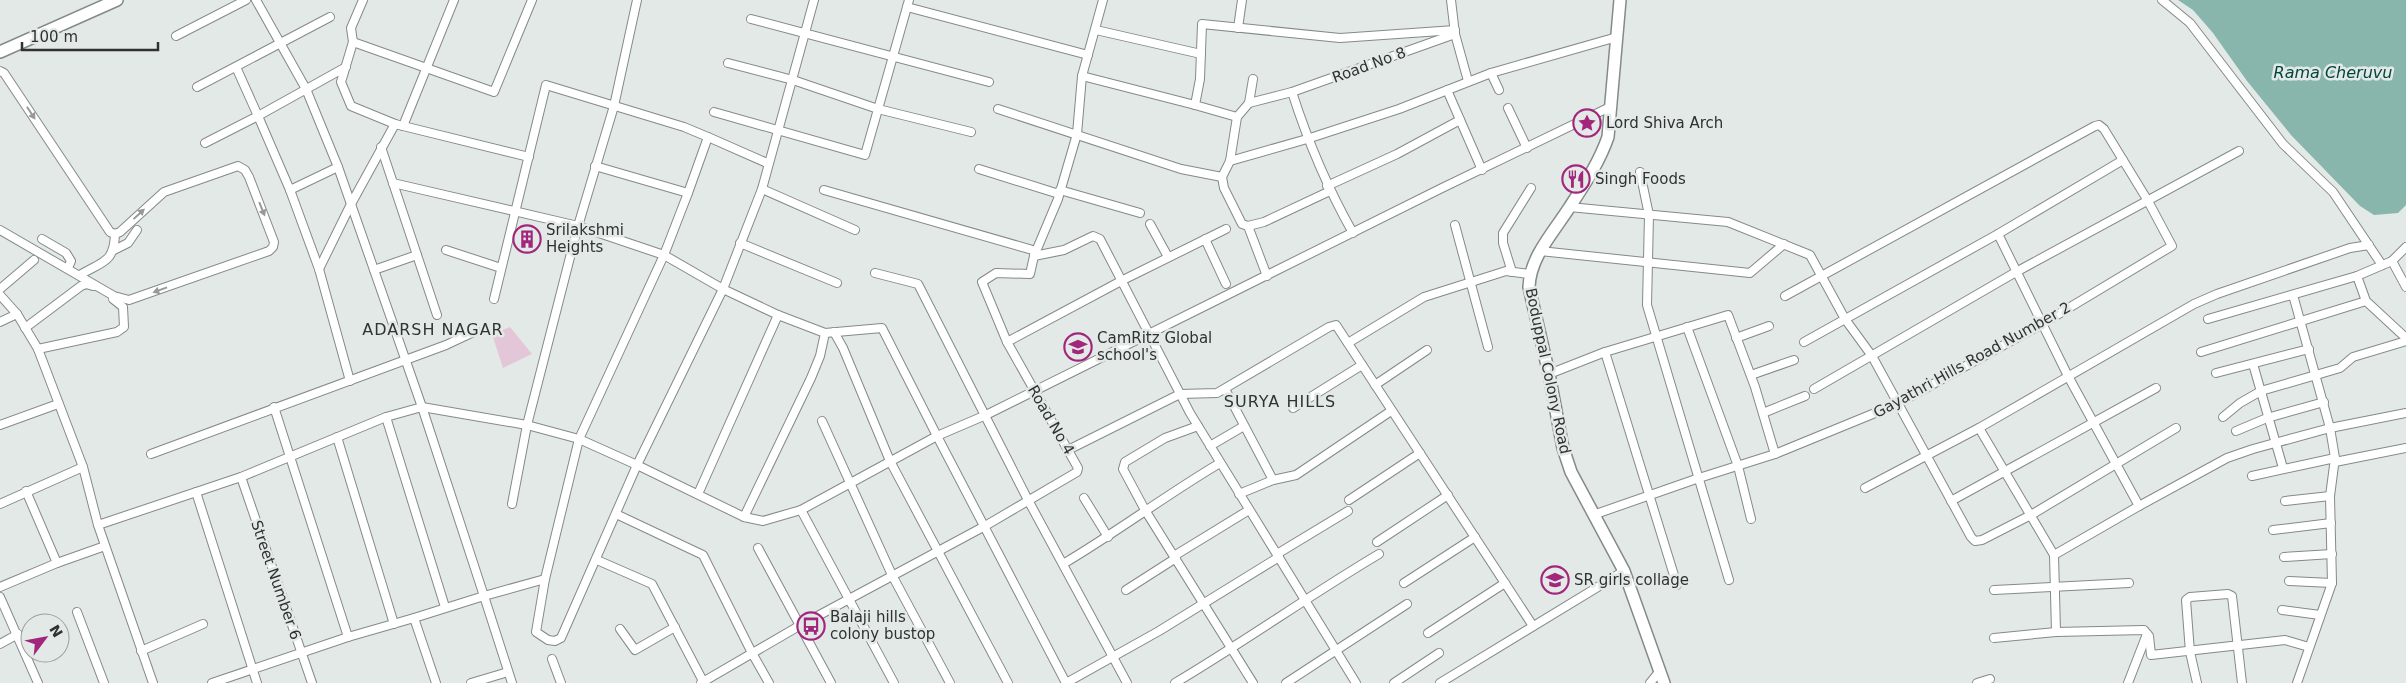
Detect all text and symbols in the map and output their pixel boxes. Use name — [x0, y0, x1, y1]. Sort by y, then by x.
scale bar — [22, 20, 159, 52]
text: 100 m — [30, 28, 78, 46]
street label: Road No 8 — [1330, 43, 1408, 87]
water label: Rama Cheruvu — [2274, 63, 2392, 82]
one-way arrow — [26, 107, 35, 120]
place icon: Lord Shiva Arch — [1572, 108, 1602, 138]
place label: Lord Shiva Arch — [1606, 114, 1723, 132]
restaurant icon: Singh Foods — [1561, 164, 1591, 194]
place label: Singh Foods — [1595, 170, 1686, 188]
one-way arrow — [258, 201, 266, 216]
one-way arrow — [133, 208, 145, 220]
place label: Srilakshmi Heights — [546, 221, 624, 256]
building icon: Srilakshmi Heights — [512, 224, 542, 254]
one-way arrow — [152, 286, 167, 294]
street label: Boduppal Colony Road — [1522, 286, 1574, 456]
street label: Gayathri Hills Road Number 2 — [1870, 298, 2074, 422]
district label: ADARSH NAGAR — [362, 320, 504, 339]
place label: CamRitz Global school's — [1097, 329, 1212, 364]
school or university icon: CamRitz Global school's — [1063, 332, 1093, 362]
street label: Road No 4 — [1024, 382, 1078, 458]
district label: SURYA HILLS — [1224, 392, 1336, 411]
street label: Street Number 6 — [247, 518, 305, 642]
school or university icon: SR girls collage — [1540, 565, 1570, 595]
place label: SR girls collage — [1574, 571, 1689, 589]
place label: Balaji hills colony bustop — [830, 608, 935, 643]
bus stop icon: Balaji hills colony bustop — [796, 611, 826, 641]
north arrow — [20, 613, 70, 663]
text: N — [46, 622, 66, 640]

